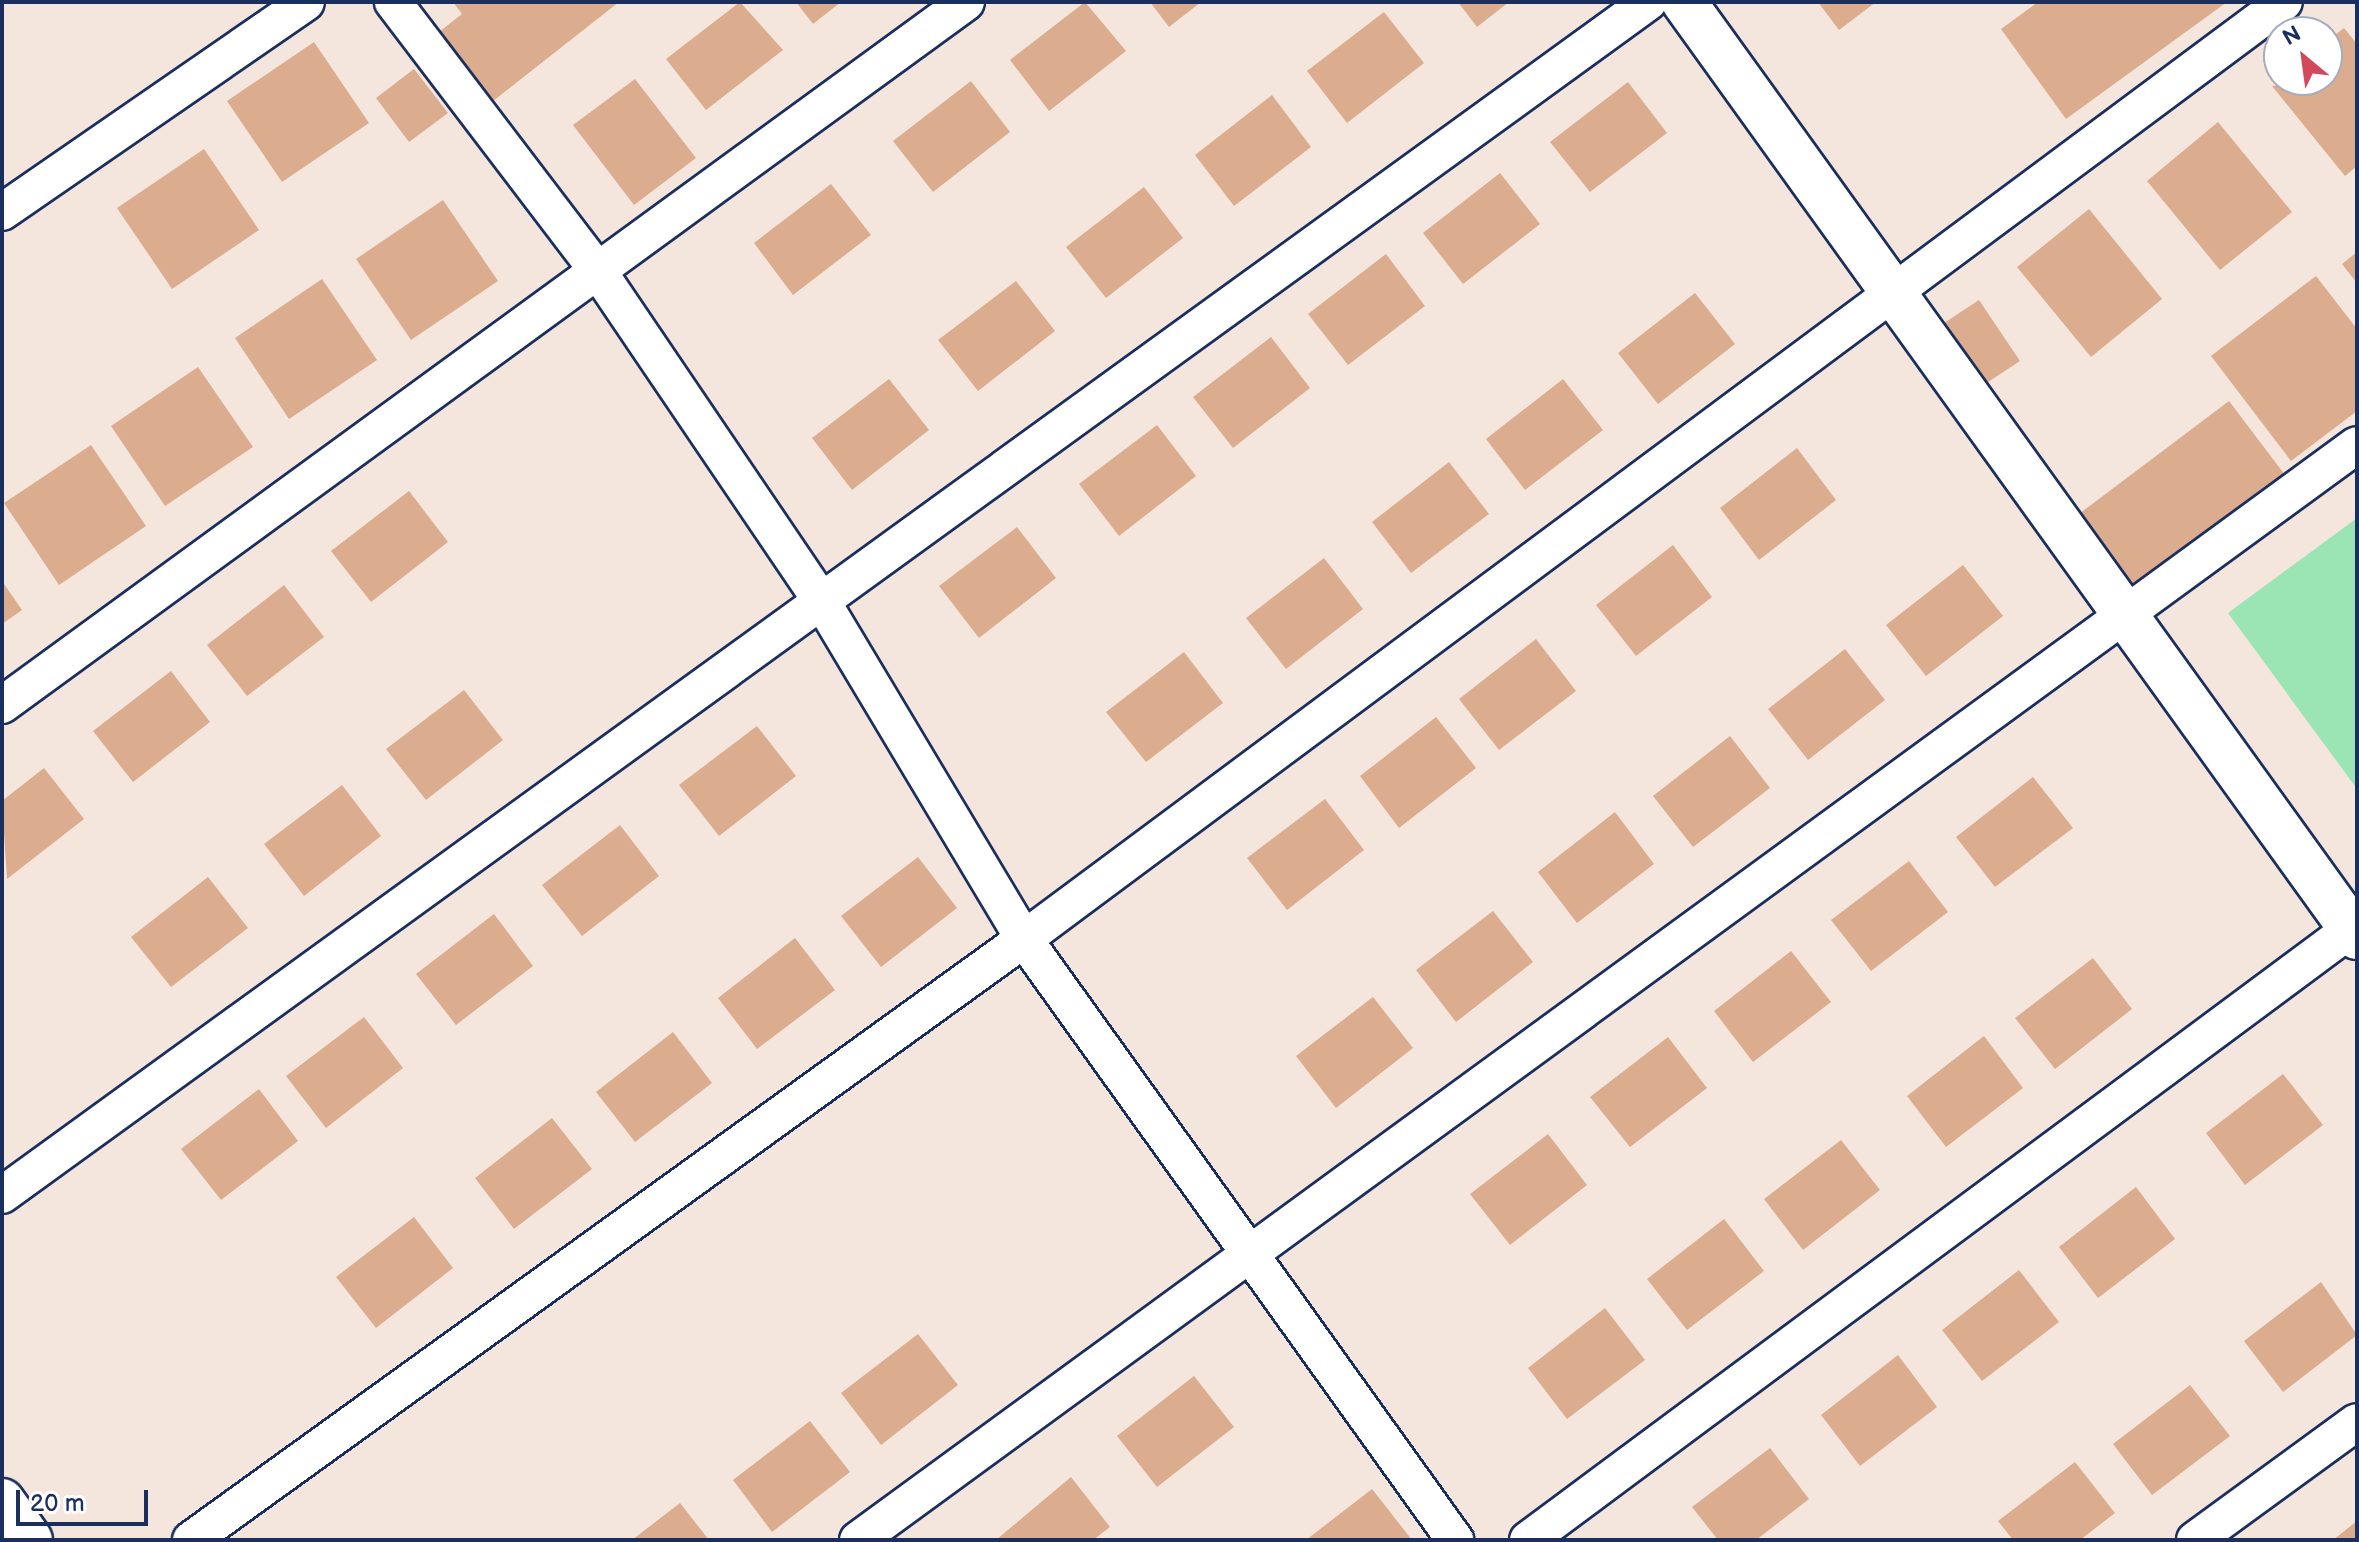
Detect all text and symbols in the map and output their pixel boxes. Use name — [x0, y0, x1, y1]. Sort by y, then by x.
north arrow — [2263, 16, 2343, 96]
text: N — [2278, 21, 2306, 52]
scale bar — [20, 1474, 152, 1524]
text: 20 m — [30, 1489, 85, 1518]

